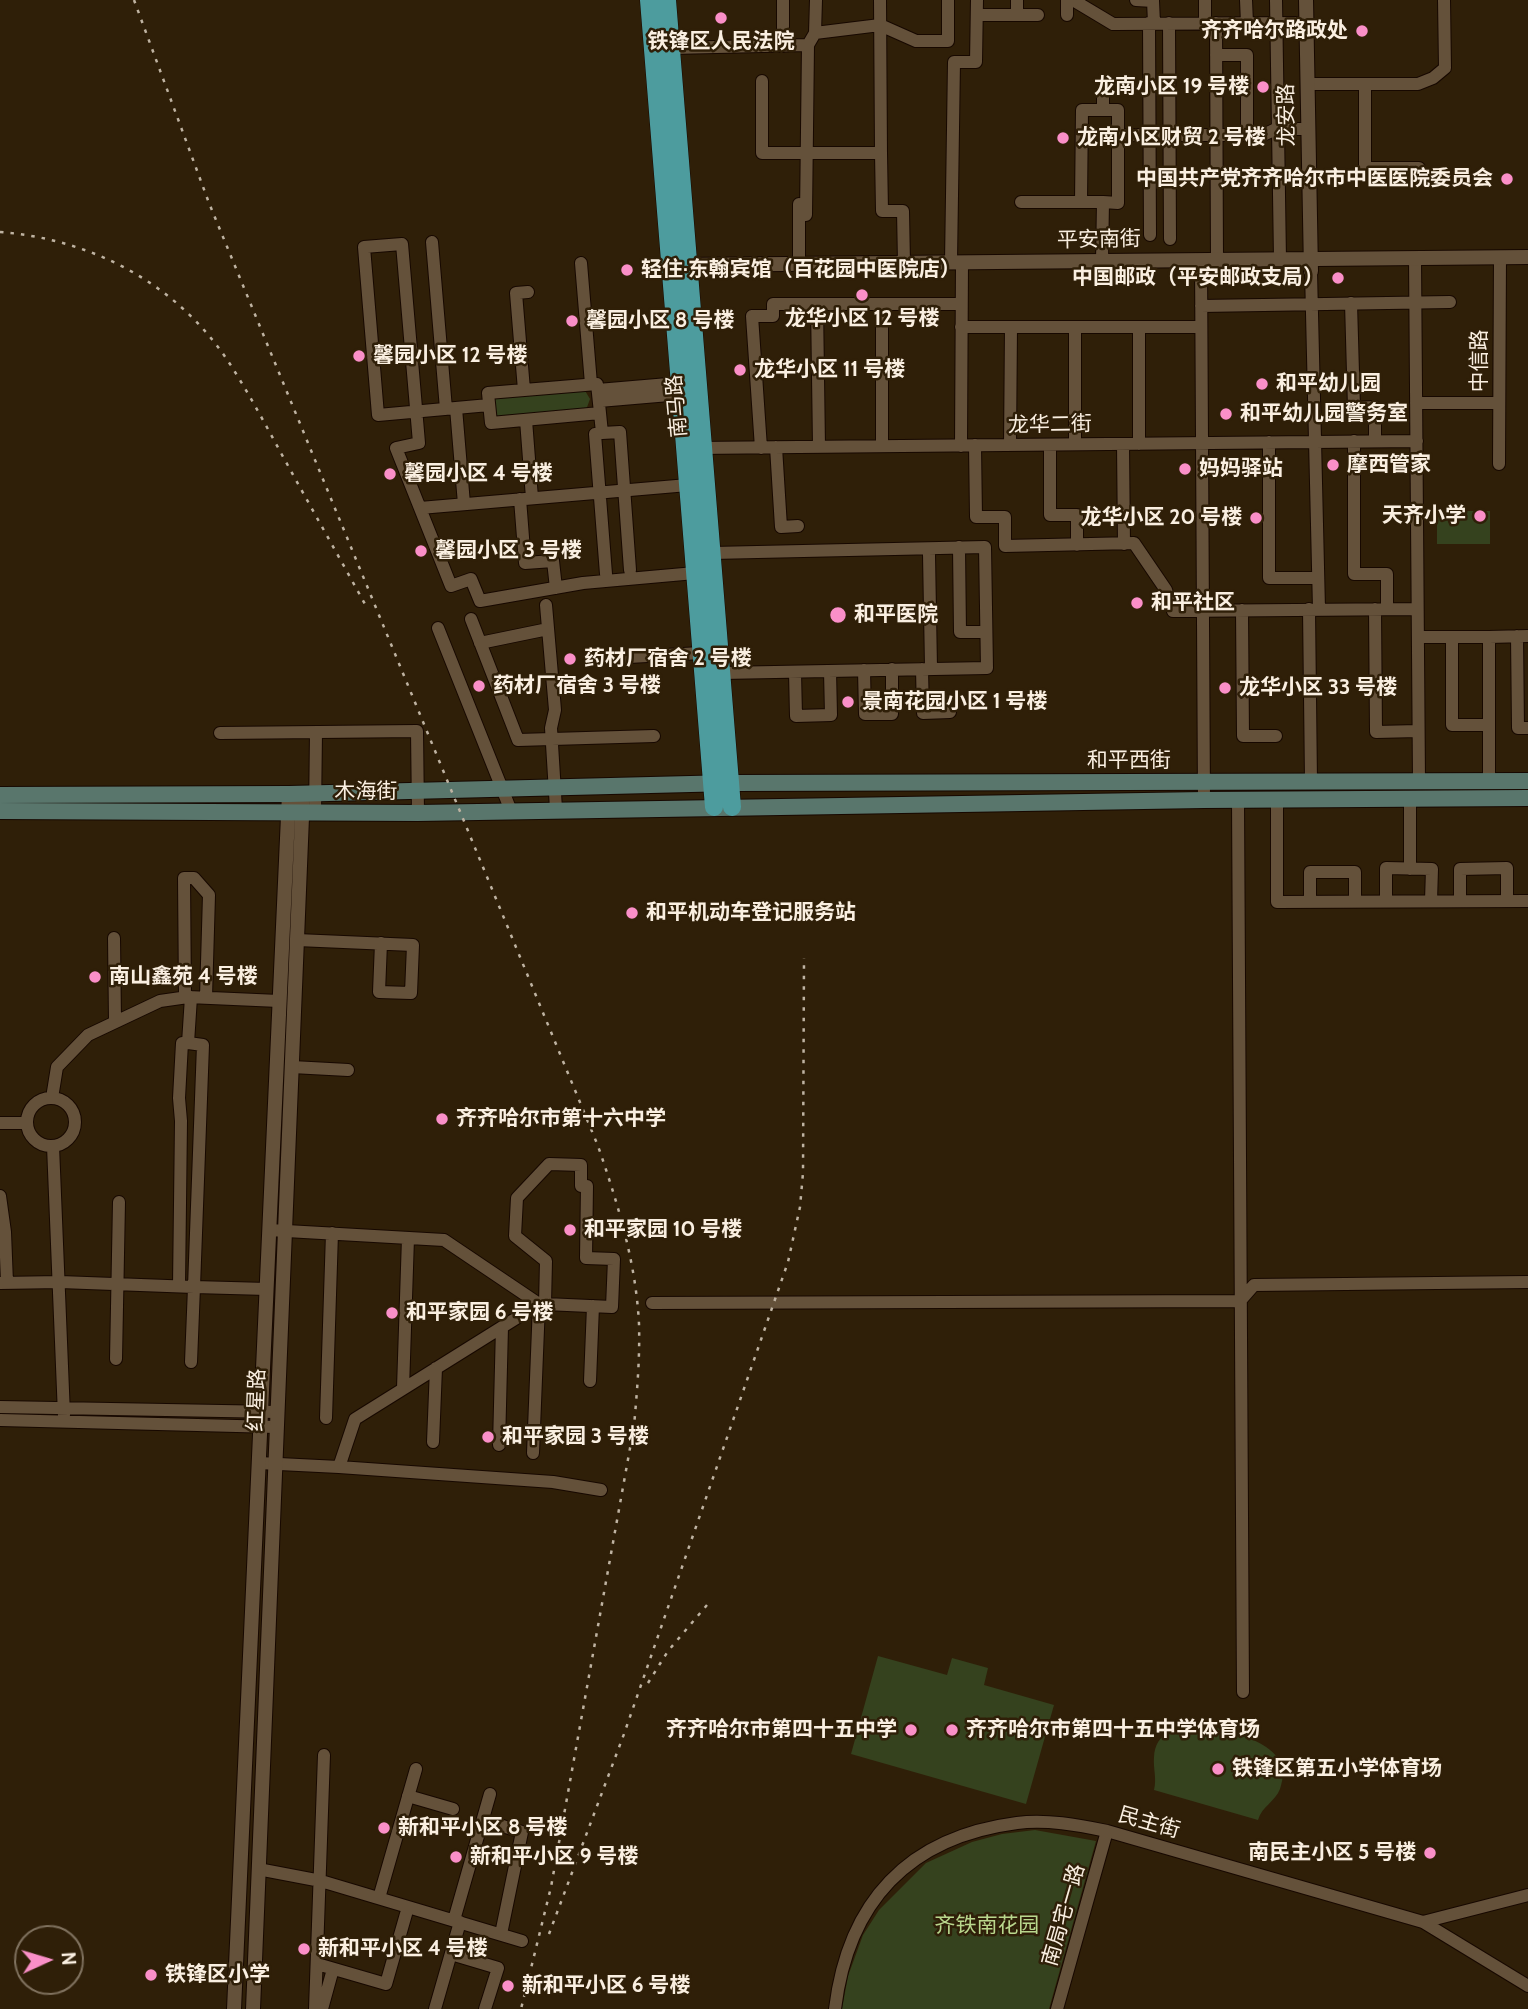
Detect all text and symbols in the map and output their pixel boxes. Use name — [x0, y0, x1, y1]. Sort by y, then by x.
marker: 铁锋区人民法院 — [713, 10, 729, 26]
place label: 齐齐哈尔路政处 — [1201, 18, 1348, 44]
marker: 齐齐哈尔路政处 — [1354, 23, 1370, 39]
place label: 铁锋区人民法院 — [648, 29, 794, 55]
place label: 龙南小区 19 号楼 — [1094, 74, 1249, 100]
marker: 龙南小区 19 号楼 — [1255, 79, 1271, 95]
street label: 龙安路 — [1274, 83, 1300, 147]
place label: 龙南小区财贸 2 号楼 — [1077, 125, 1266, 151]
marker: 龙南小区财贸 2 号楼 — [1055, 130, 1071, 146]
place label: 中国共产党齐齐哈尔市中医医院委员会 — [1136, 166, 1493, 192]
marker: 中国共产党齐齐哈尔市中医医院委员会 — [1499, 171, 1515, 187]
street label: 平安南街 — [1057, 227, 1141, 253]
place label: 轻住·东翰宾馆（百花园中医院店） — [641, 257, 961, 283]
marker: 轻住·东翰宾馆（百花园中医院店） — [619, 262, 635, 278]
place label: 中国邮政（平安邮政支局） — [1072, 265, 1324, 291]
marker: 中国邮政（平安邮政支局） — [1330, 270, 1346, 286]
marker: 龙华小区 12 号楼 — [854, 287, 870, 303]
place label: 龙华小区 12 号楼 — [785, 306, 939, 332]
place label: 馨园小区 8 号楼 — [586, 308, 734, 334]
marker: 馨园小区 8 号楼 — [564, 313, 580, 329]
street label: 中信路 — [1467, 330, 1493, 392]
place label: 馨园小区 12 号楼 — [373, 343, 527, 369]
marker: 馨园小区 12 号楼 — [351, 348, 367, 364]
place label: 龙华小区 11 号楼 — [754, 357, 905, 383]
marker: 龙华小区 11 号楼 — [732, 362, 748, 378]
place label: 和平幼儿园 — [1276, 371, 1381, 397]
street label: 南马路 — [662, 374, 692, 438]
marker: 和平幼儿园 — [1254, 376, 1270, 392]
place label: 和平幼儿园警务室 — [1240, 401, 1408, 427]
marker: 和平幼儿园警务室 — [1218, 406, 1234, 422]
street label: 龙华二街 — [1008, 412, 1092, 438]
place label: 摩西管家 — [1347, 452, 1431, 478]
place label: 妈妈驿站 — [1199, 456, 1283, 482]
marker: 摩西管家 — [1325, 457, 1341, 473]
place label: 馨园小区 4 号楼 — [404, 461, 552, 487]
marker: 妈妈驿站 — [1177, 461, 1193, 477]
marker: 馨园小区 4 号楼 — [382, 466, 398, 482]
place label: 天齐小学 — [1382, 503, 1466, 529]
place label: 龙华小区 20 号楼 — [1081, 505, 1242, 531]
marker: 天齐小学 — [1472, 508, 1488, 524]
marker: 龙华小区 20 号楼 — [1248, 510, 1264, 526]
place label: 馨园小区 3 号楼 — [435, 538, 582, 564]
marker: 馨园小区 3 号楼 — [413, 543, 429, 559]
place label: 和平社区 — [1151, 590, 1235, 616]
marker: 和平社区 — [1129, 595, 1145, 611]
place label: 和平医院 — [854, 602, 938, 628]
marker: 和平医院 — [828, 605, 848, 625]
place label: 药材厂宿舍 2 号楼 — [584, 646, 752, 672]
marker: 药材厂宿舍 2 号楼 — [562, 651, 578, 667]
place label: 药材厂宿舍 3 号楼 — [493, 673, 661, 699]
place label: 龙华小区 33 号楼 — [1239, 675, 1397, 701]
marker: 药材厂宿舍 3 号楼 — [471, 678, 487, 694]
marker: 龙华小区 33 号楼 — [1217, 680, 1233, 696]
place label: 景南花园小区 1 号楼 — [862, 689, 1047, 715]
marker: 景南花园小区 1 号楼 — [840, 694, 856, 710]
street label: 和平西街 — [1087, 748, 1171, 774]
street label: 木海街 — [335, 779, 397, 805]
place label: 和平机动车登记服务站 — [646, 900, 856, 926]
marker: 和平机动车登记服务站 — [624, 905, 640, 921]
place label: 南山鑫苑 4 号楼 — [109, 964, 257, 990]
marker: 南山鑫苑 4 号楼 — [87, 969, 103, 985]
place label: 齐齐哈尔市第十六中学 — [456, 1106, 666, 1132]
marker: 齐齐哈尔市第十六中学 — [434, 1111, 450, 1127]
place label: 和平家园 10 号楼 — [584, 1217, 742, 1243]
marker: 和平家园 10 号楼 — [562, 1222, 578, 1238]
place label: 和平家园 6 号楼 — [406, 1300, 553, 1326]
marker: 和平家园 6 号楼 — [384, 1305, 400, 1321]
street label: 红星路 — [243, 1368, 271, 1432]
place label: 和平家园 3 号楼 — [502, 1424, 649, 1450]
marker: 和平家园 3 号楼 — [480, 1429, 496, 1445]
place label: 齐齐哈尔市第四十五中学 — [666, 1717, 897, 1743]
place label: 齐齐哈尔市第四十五中学体育场 — [966, 1717, 1260, 1743]
marker: 齐齐哈尔市第四十五中学 — [903, 1722, 919, 1738]
marker: 齐齐哈尔市第四十五中学体育场 — [944, 1722, 960, 1738]
place label: 铁锋区第五小学体育场 — [1232, 1756, 1442, 1782]
marker: 铁锋区第五小学体育场 — [1210, 1761, 1226, 1777]
street label: 民主街 — [1115, 1802, 1183, 1844]
place label: 新和平小区 8 号楼 — [398, 1815, 567, 1841]
marker: 新和平小区 8 号楼 — [376, 1820, 392, 1836]
place label: 南民主小区 5 号楼 — [1248, 1840, 1416, 1866]
place label: 新和平小区 9 号楼 — [470, 1844, 638, 1870]
marker: 南民主小区 5 号楼 — [1422, 1845, 1438, 1861]
marker: 新和平小区 9 号楼 — [448, 1849, 464, 1865]
street label: 南局宅一路 — [1037, 1861, 1091, 1969]
park label: 齐铁南花园 — [935, 1913, 1039, 1939]
north arrow — [14, 1925, 84, 1995]
place label: 新和平小区 4 号楼 — [318, 1936, 487, 1962]
marker: 新和平小区 4 号楼 — [296, 1941, 312, 1957]
text: N — [57, 1951, 80, 1966]
place label: 铁锋区小学 — [165, 1962, 270, 1988]
marker: 铁锋区小学 — [143, 1967, 159, 1983]
place label: 新和平小区 6 号楼 — [522, 1973, 690, 1999]
marker: 新和平小区 6 号楼 — [500, 1978, 516, 1994]

